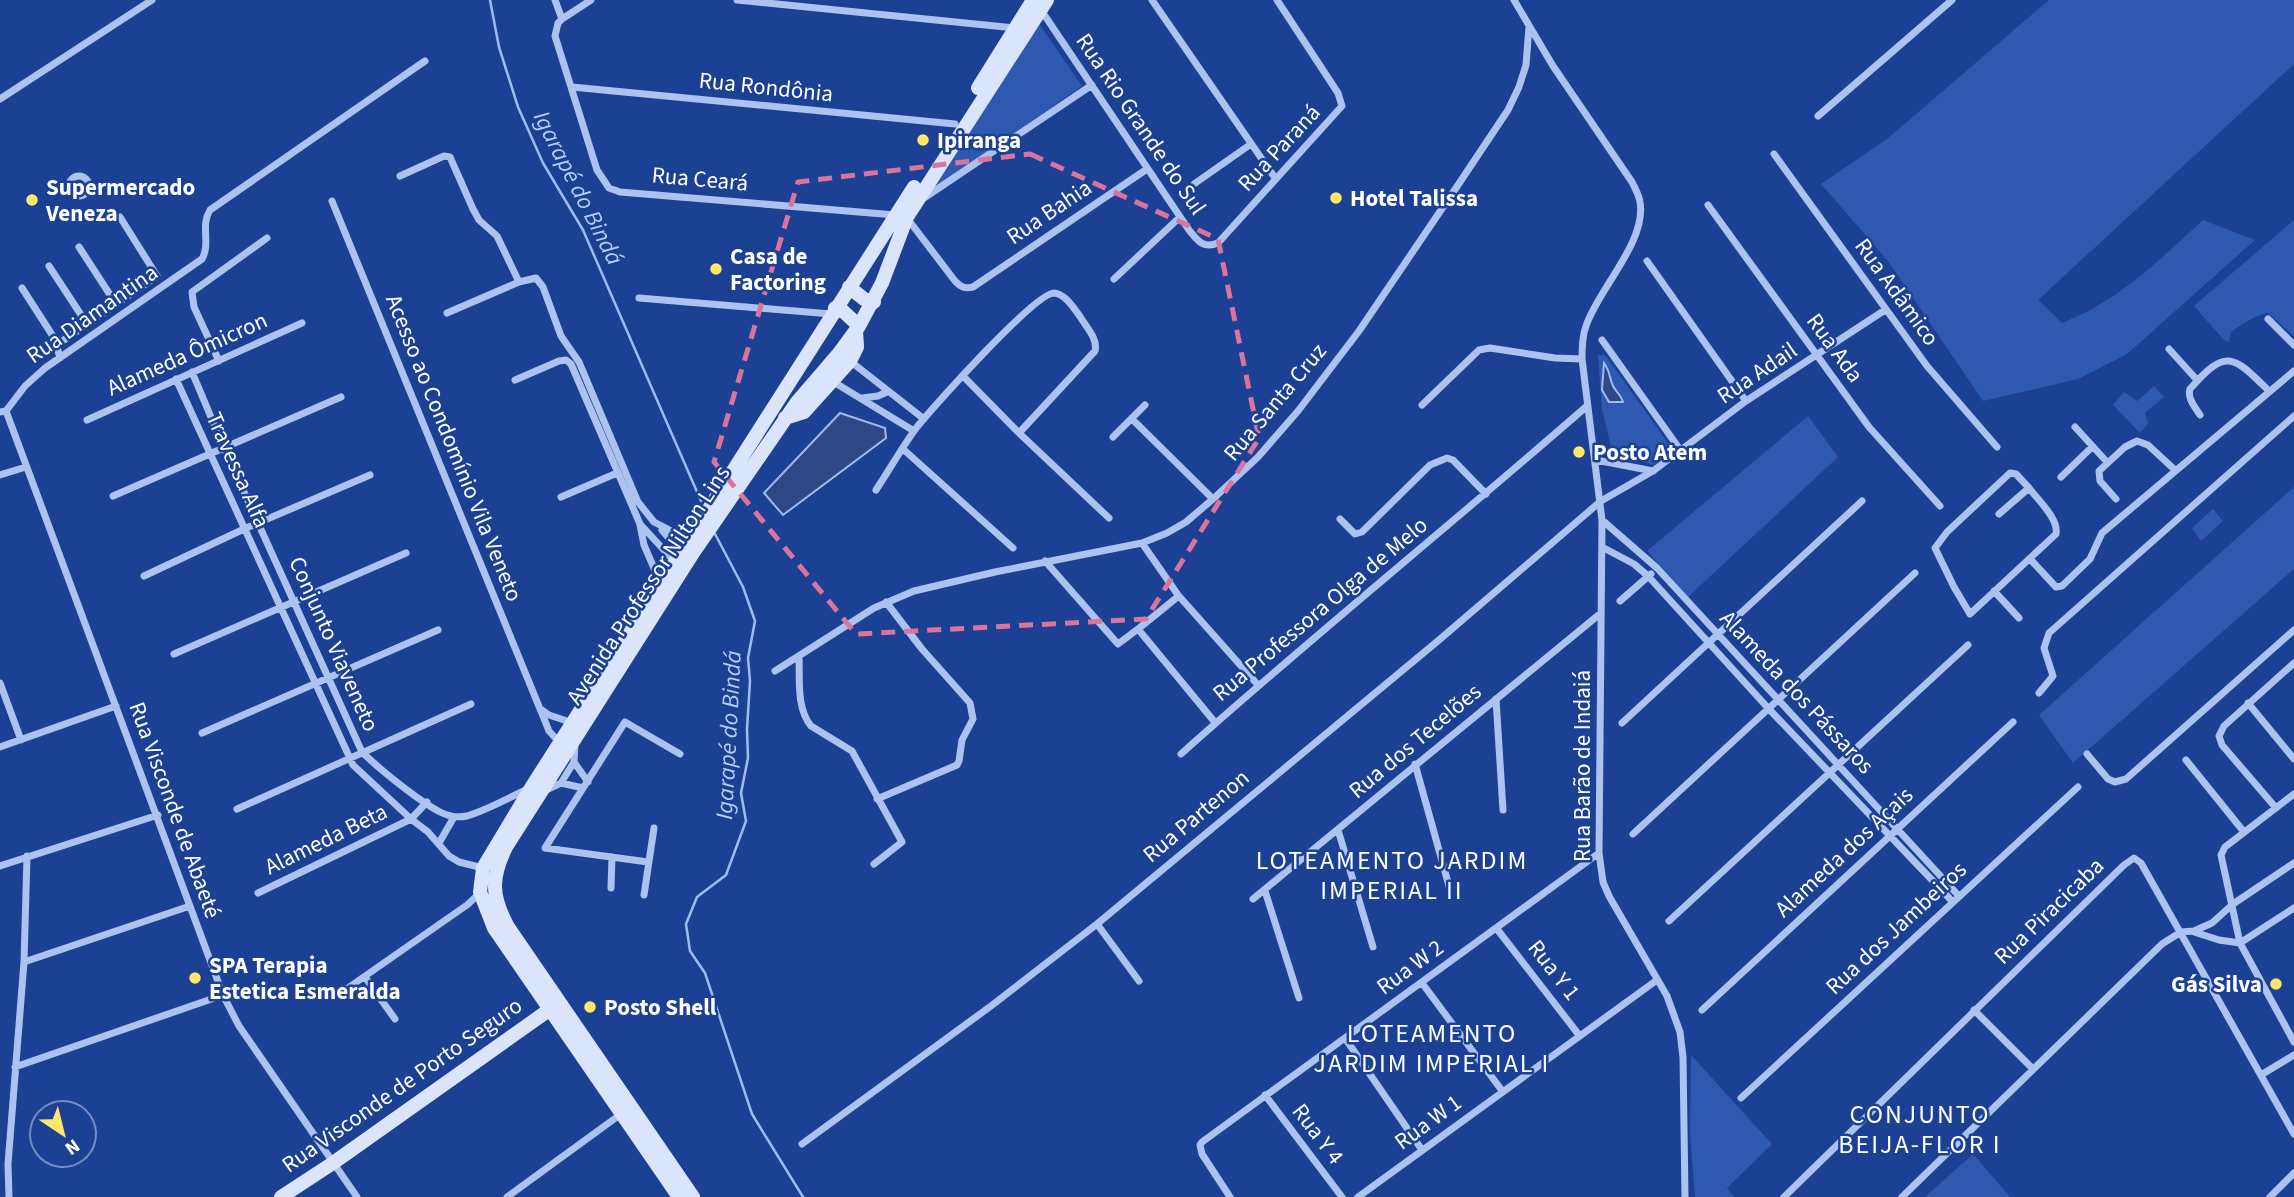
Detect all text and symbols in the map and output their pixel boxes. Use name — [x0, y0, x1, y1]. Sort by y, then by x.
street label: Rua Rio Grande do Sul — [1068, 27, 1214, 221]
street label: Rua Rondônia — [697, 64, 835, 110]
street label: Rua Paraná — [1230, 97, 1328, 199]
water label: Igarapé do Bindá — [524, 105, 632, 271]
place label: Ipiranga — [937, 124, 1021, 157]
marker: Ipiranga — [915, 132, 931, 148]
street label: Rua Ceará — [650, 158, 750, 200]
place label: Supermercado Veneza — [45, 171, 195, 230]
street label: Rua Bahia — [1000, 171, 1098, 253]
place label: Hotel Talissa — [1350, 182, 1478, 215]
marker: Hotel Talissa — [1328, 190, 1344, 206]
marker: Supermercado Veneza — [24, 192, 40, 208]
street label: Rua Adâmico — [1847, 231, 1947, 353]
place label: Casa de Factoring — [730, 240, 826, 299]
street label: Rua Diamantina — [19, 256, 165, 372]
marker: Casa de Factoring — [708, 261, 724, 277]
street label: Acesso ao Condomínio Vila Veneto — [377, 290, 531, 606]
street label: Alameda Ômicron — [101, 304, 273, 404]
street label: Rua Ada — [1799, 306, 1871, 390]
street label: Rua Adail — [1710, 334, 1804, 412]
street label: Rua Santa Cruz — [1216, 336, 1334, 468]
street label: Travessa Alfa — [198, 407, 278, 533]
place label: Posto Atem — [1593, 436, 1707, 469]
marker: Posto Atem — [1571, 444, 1587, 460]
street label: Avenida Professor Nilton Lins — [558, 459, 738, 711]
street label: Rua Professora Olga de Melo — [1205, 509, 1435, 709]
street label: Conjunto Viaveneto — [281, 551, 387, 737]
street label: Alameda dos Pássaros — [1712, 603, 1882, 781]
water label: Igarapé do Bindá — [707, 649, 751, 820]
street label: Rua Barão de Indaiá — [1566, 670, 1599, 862]
street label: Rua dos Tecelões — [1341, 676, 1489, 806]
street label: Rua Visconde de Abaeté — [120, 697, 230, 923]
street label: Rua Partenon — [1136, 762, 1256, 870]
street label: Alameda dos Açais — [1767, 779, 1921, 925]
street label: Alameda Beta — [259, 795, 393, 883]
district label: LOTEAMENTO JARDIM IMPERIAL II — [1256, 842, 1528, 909]
street label: Rua Piracicaba — [1987, 850, 2111, 972]
street label: Rua dos Jambeiros — [1818, 854, 1974, 1002]
street label: Rua W 2 — [1370, 931, 1450, 1003]
street label: Rua Y 1 — [1520, 933, 1588, 1007]
place label: SPA Terapia Estetica Esmeralda — [209, 949, 401, 1008]
place label: Gás Silva — [2171, 968, 2262, 1001]
marker: SPA Terapia Estetica Esmeralda — [187, 970, 203, 986]
marker: Gás Silva — [2268, 976, 2284, 992]
street label: Rua Visconde de Porto Seguro — [275, 989, 529, 1181]
place label: Posto Shell — [604, 991, 717, 1024]
marker: Posto Shell — [582, 999, 598, 1015]
district label: LOTEAMENTO JARDIM IMPERIAL I — [1314, 1015, 1550, 1082]
street label: Rua W 1 — [1388, 1086, 1468, 1158]
district label: CONJUNTO BEIJA-FLOR I — [1838, 1096, 2002, 1163]
street label: Rua Y 4 — [1284, 1097, 1352, 1171]
north arrow — [28, 1099, 98, 1169]
text: N — [59, 1132, 85, 1161]

